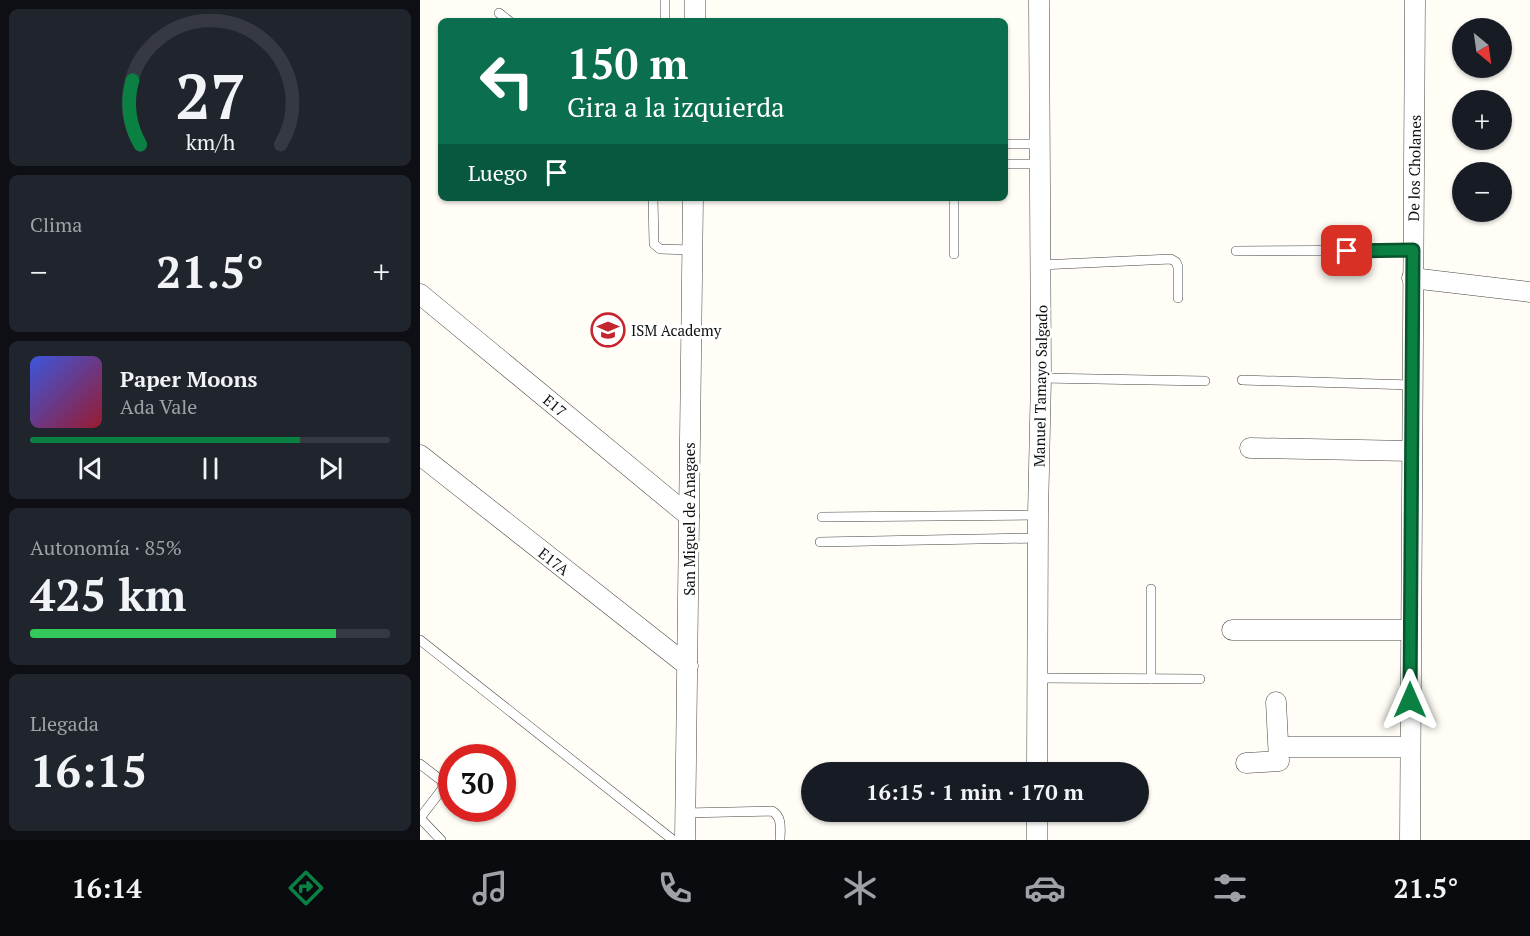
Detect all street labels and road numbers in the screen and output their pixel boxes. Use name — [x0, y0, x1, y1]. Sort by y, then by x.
street label: De los Cholanes — [1403, 115, 1425, 221]
street label: Manuel Tamayo Salgado — [1029, 305, 1051, 467]
street label: E17 — [539, 389, 571, 421]
street label: San Miguel de Anagaes — [679, 442, 699, 596]
street label: E17A — [534, 543, 574, 580]

